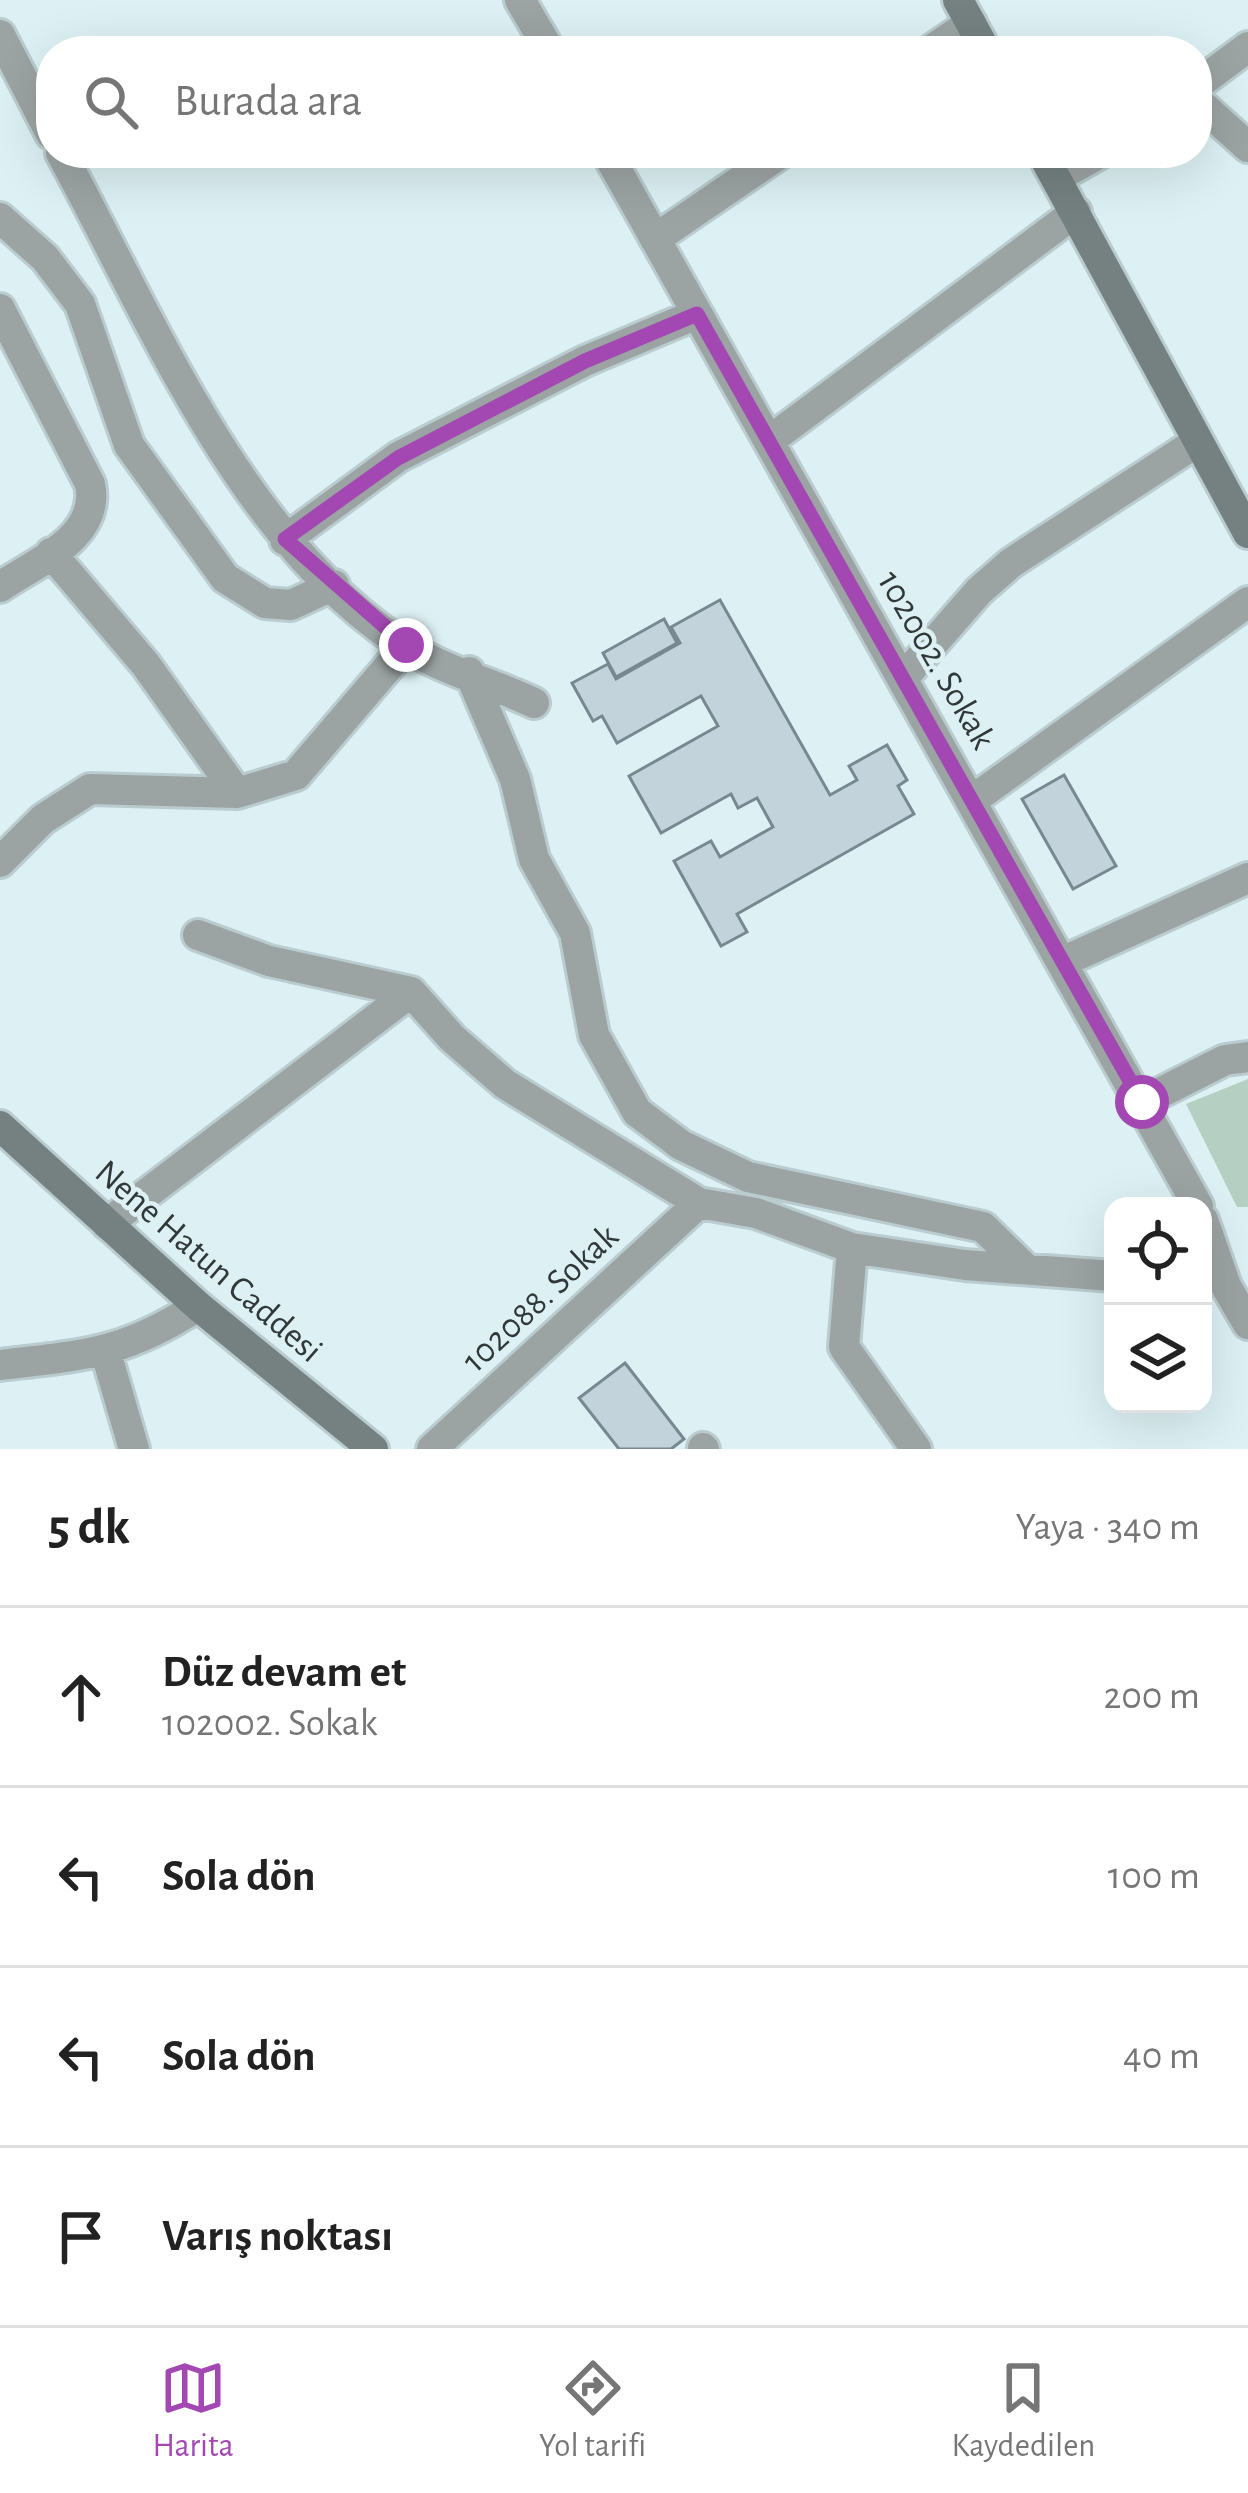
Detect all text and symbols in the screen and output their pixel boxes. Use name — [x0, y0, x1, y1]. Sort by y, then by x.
search box — [36, 36, 1212, 168]
icon: search — [78, 69, 144, 135]
text: Burada ara — [174, 79, 362, 124]
street label: 102002. Sokak — [871, 565, 1002, 756]
route end — [379, 618, 433, 672]
route start — [1115, 1075, 1169, 1129]
street label: Nene Hatun Caddesi — [88, 1154, 329, 1369]
map controls — [1104, 1197, 1212, 1413]
button: locate — [1104, 1197, 1212, 1305]
street label: 102088. Sokak — [456, 1217, 625, 1379]
button: layers — [1104, 1305, 1212, 1413]
text: 5 dk — [48, 1502, 130, 1553]
text: Yaya · 340 m — [1015, 1508, 1200, 1547]
text: Düz devam et — [162, 1650, 406, 1695]
icon: ahead — [48, 1664, 114, 1730]
text: 200 m — [1103, 1677, 1200, 1716]
text: 102002. Sokak — [162, 1704, 378, 1743]
icon: left — [48, 1844, 114, 1910]
text: Sola dön — [162, 1854, 316, 1899]
text: 100 m — [1108, 1857, 1200, 1896]
icon: left — [48, 2024, 114, 2090]
text: Sola dön — [162, 2034, 316, 2079]
text: 40 m — [1123, 2037, 1200, 2076]
icon: arrive — [48, 2204, 114, 2270]
text: Varış noktası — [162, 2214, 393, 2259]
tab: Harita — [153, 2355, 234, 2467]
tab: Yol tarifi — [539, 2355, 646, 2467]
tab: Kaydedilen — [951, 2355, 1095, 2467]

